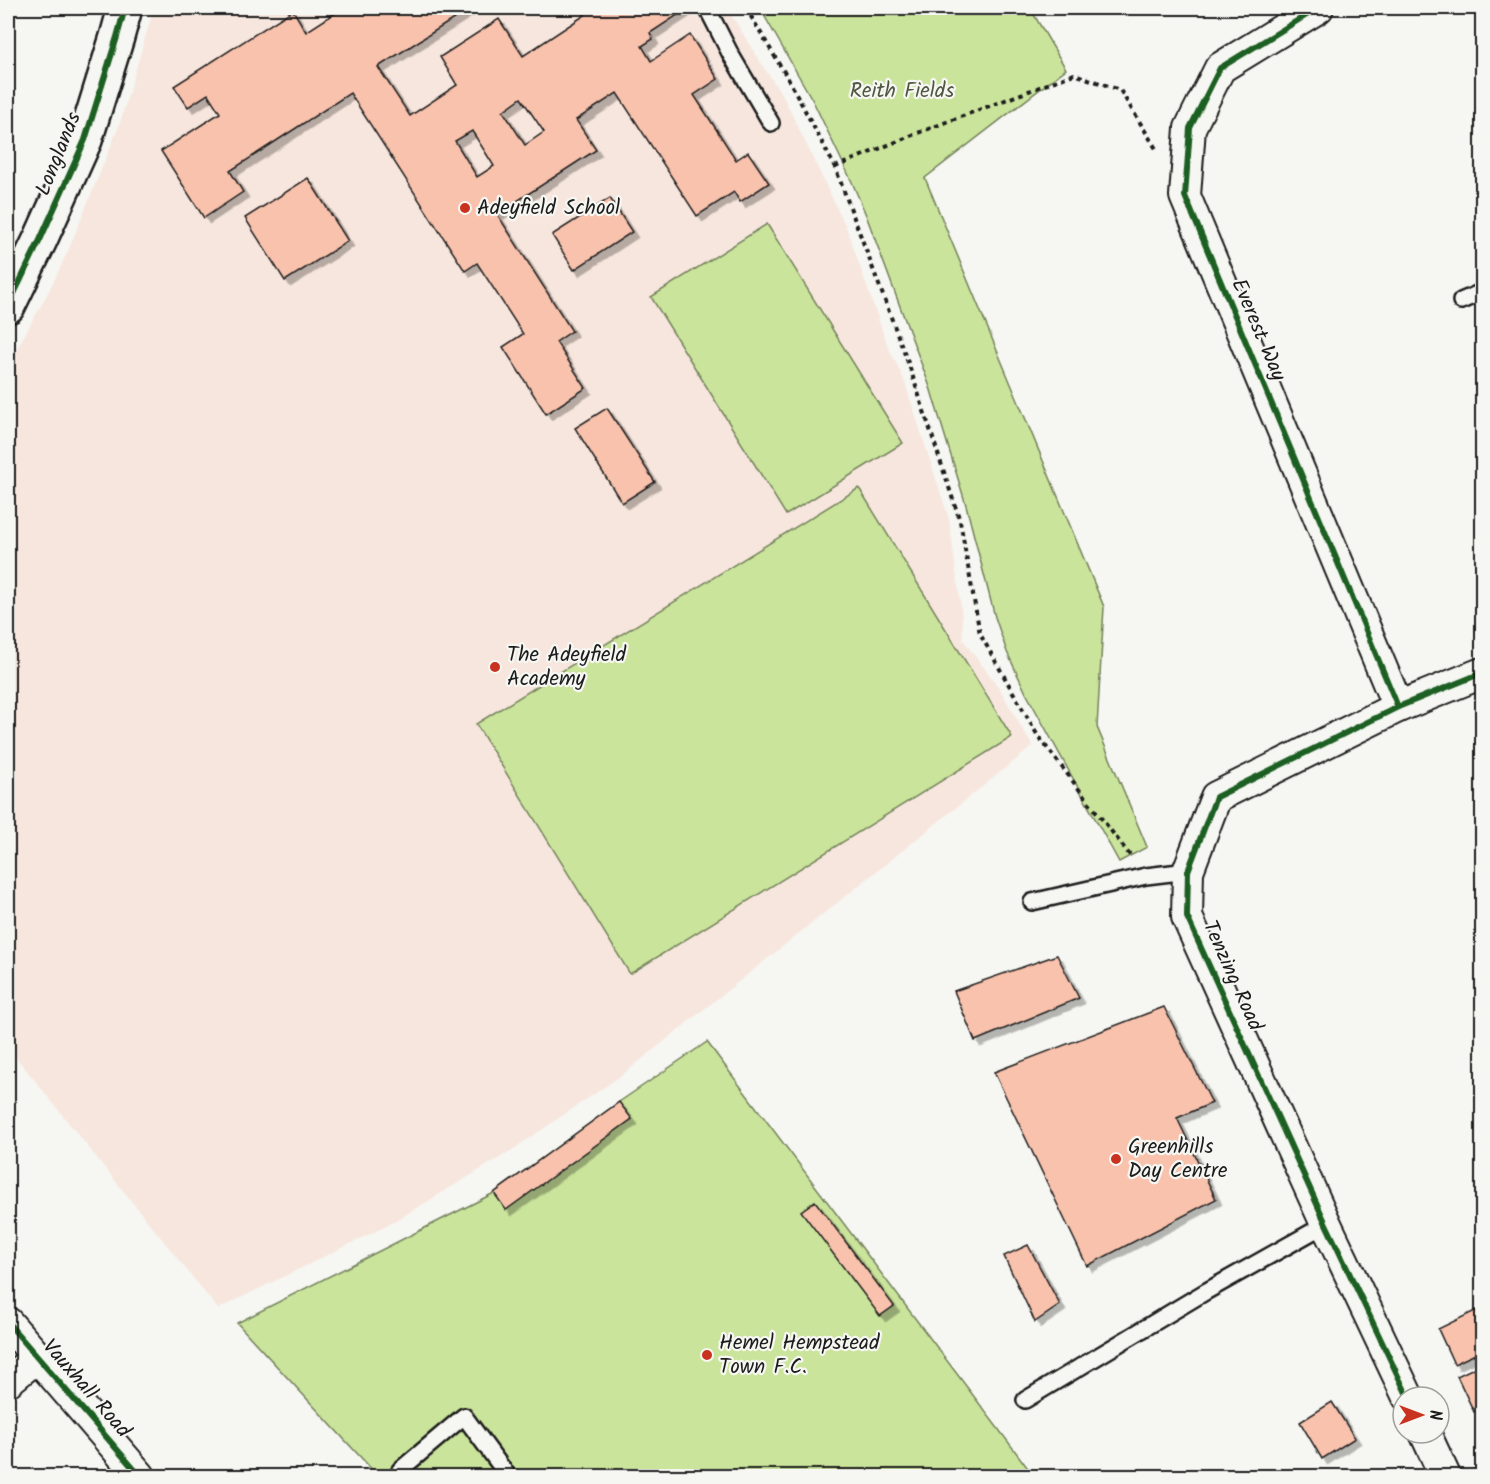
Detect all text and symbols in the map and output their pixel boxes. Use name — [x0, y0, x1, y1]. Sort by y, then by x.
park label: Reith Fields — [850, 75, 954, 108]
street label: Longlands — [27, 107, 91, 201]
place label: Adeyfield School — [477, 192, 620, 225]
marker: Adeyfield School — [458, 201, 472, 215]
street label: Everest Way — [1222, 274, 1294, 387]
place label: The Adeyfield Academy — [507, 639, 627, 696]
marker: The Adeyfield Academy — [488, 660, 502, 674]
street label: Tenzing Road — [1193, 915, 1271, 1037]
place label: Greenhills Day Centre — [1128, 1131, 1228, 1188]
marker: Greenhills Day Centre — [1109, 1152, 1123, 1166]
place label: Hemel Hempstead Town F.C. — [719, 1327, 880, 1384]
street label: Vauxhall Road — [34, 1332, 139, 1446]
marker: Hemel Hempstead Town F.C. — [700, 1348, 714, 1362]
north arrow — [1391, 1385, 1451, 1445]
text: N — [1422, 1410, 1447, 1420]

